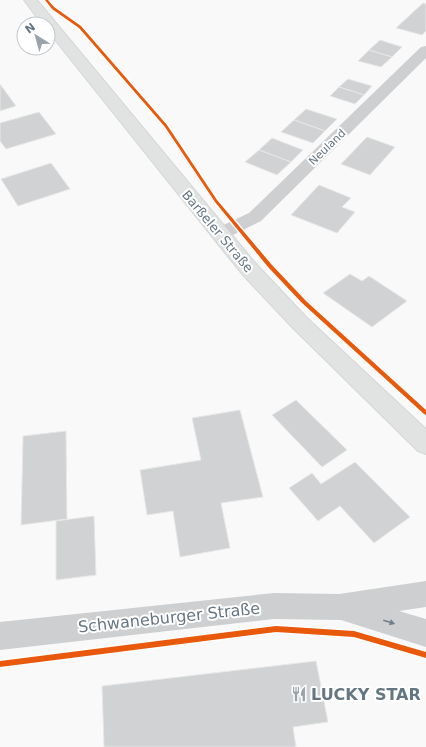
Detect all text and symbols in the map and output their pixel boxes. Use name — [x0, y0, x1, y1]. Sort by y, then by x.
north arrow — [16, 16, 56, 56]
text: N — [23, 20, 38, 36]
street label: Neuland — [306, 127, 348, 168]
street label: Barßeler Straße — [179, 187, 256, 275]
street label: Schwaneburger Straße — [77, 598, 261, 637]
one-way arrow — [384, 619, 396, 625]
restaurant icon: LUCKY STAR — [290, 685, 308, 703]
place label: LUCKY STAR — [311, 685, 421, 704]

